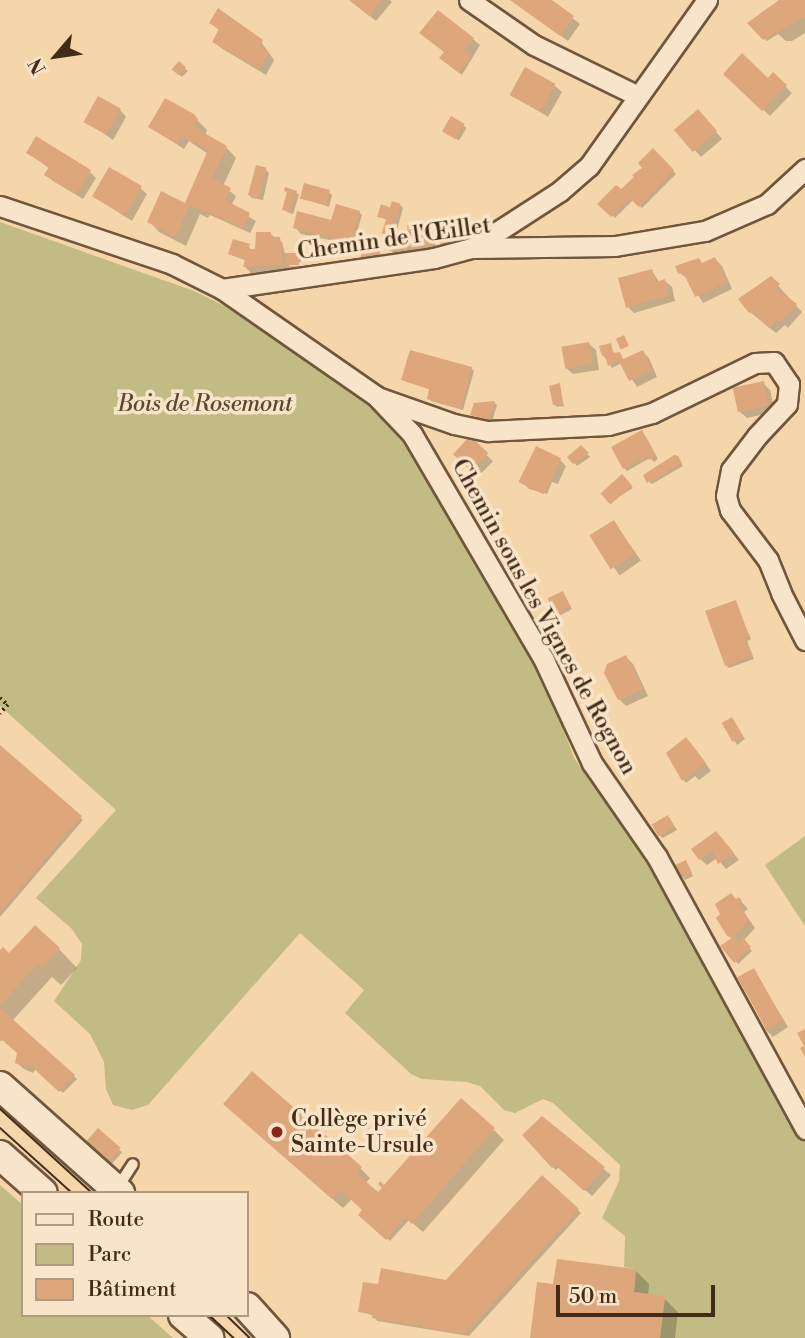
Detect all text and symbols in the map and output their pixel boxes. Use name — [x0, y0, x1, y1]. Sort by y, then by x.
north arrow — [21, 21, 91, 91]
text: N — [23, 54, 52, 79]
street label: Chemin de l'Œillet — [296, 212, 492, 266]
park label: Bois de Rosemont — [117, 390, 293, 418]
street label: Chemin sous les Vignes de Rognon — [446, 454, 642, 780]
place label: Collège privé Sainte-Ursule — [291, 1105, 434, 1159]
marker: Collège privé Sainte-Ursule — [269, 1124, 285, 1140]
legend — [21, 1191, 248, 1317]
text: Route — [88, 1207, 144, 1233]
text: Parc — [88, 1242, 131, 1268]
scale bar — [560, 1272, 719, 1316]
text: Bâtiment — [88, 1277, 177, 1303]
text: 50 m — [569, 1284, 617, 1310]

